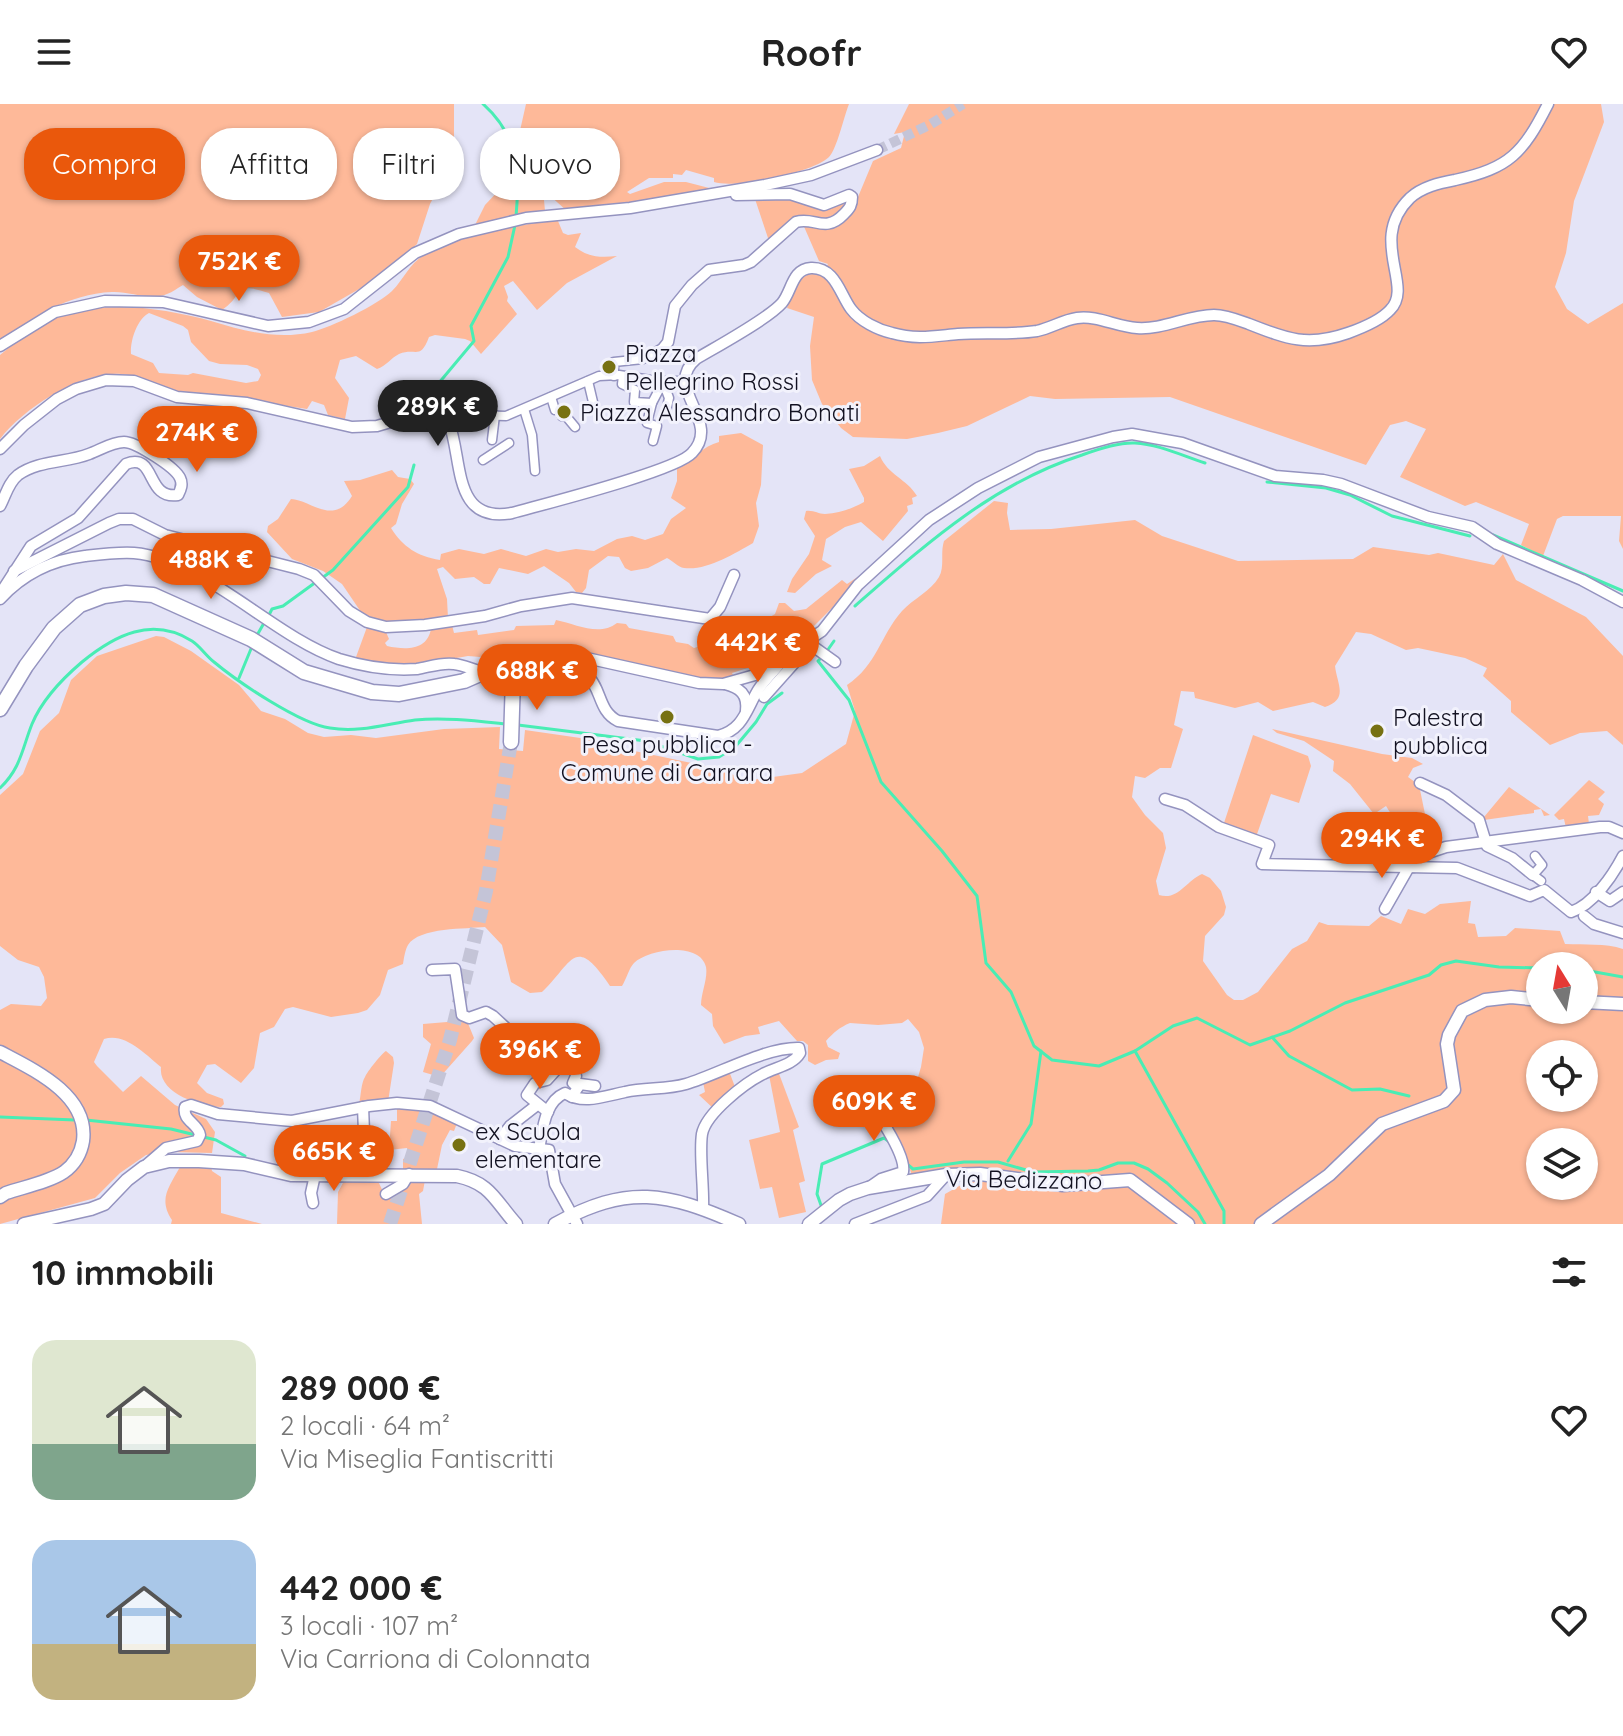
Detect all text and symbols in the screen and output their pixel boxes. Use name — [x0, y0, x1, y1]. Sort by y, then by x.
icon: menu — [32, 30, 76, 74]
text: Roofr — [761, 30, 862, 75]
icon: heart — [1547, 30, 1591, 74]
chip: Compra — [24, 128, 185, 200]
chip: Affitta — [201, 128, 337, 200]
chip: Filtri — [353, 128, 464, 200]
chip: Nuovo — [480, 128, 620, 200]
pin: 752K € — [174, 235, 304, 303]
text: 752K € — [197, 244, 281, 277]
place label: Piazza Pellegrino Rossi — [625, 338, 799, 396]
marker: Piazza Pellegrino Rossi — [600, 358, 618, 376]
pin: 289K € — [373, 380, 503, 448]
text: 289K € — [396, 389, 480, 422]
place label: Piazza Alessandro Bonati — [580, 397, 860, 427]
marker: Piazza Alessandro Bonati — [555, 403, 573, 421]
pin: 274K € — [132, 406, 262, 474]
text: 274K € — [155, 415, 239, 448]
pin: 488K € — [146, 533, 276, 601]
text: 488K € — [169, 542, 253, 575]
pin: 442K € — [693, 616, 823, 684]
text: 442K € — [715, 625, 801, 658]
pin: 688K € — [472, 644, 602, 712]
text: 688K € — [495, 653, 579, 686]
place label: Palestra pubblica — [1393, 702, 1488, 760]
marker: Pesa pubblica - Comune di Carrara — [658, 708, 676, 726]
marker: Palestra pubblica — [1368, 722, 1386, 740]
place label: Pesa pubblica - Comune di Carrara — [561, 729, 773, 787]
pin: 294K € — [1317, 812, 1447, 880]
text: 294K € — [1339, 821, 1425, 854]
north arrow — [1526, 952, 1598, 1024]
map controls — [1526, 952, 1598, 1200]
pin: 396K € — [475, 1023, 605, 1091]
text: 396K € — [498, 1032, 582, 1065]
button: locate — [1526, 1040, 1598, 1112]
pin: 609K € — [809, 1075, 939, 1143]
text: 609K € — [831, 1084, 917, 1117]
place label: ex Scuola elementare — [475, 1116, 602, 1174]
pin: 665K € — [269, 1125, 399, 1193]
button: layers — [1526, 1128, 1598, 1200]
text: 665K € — [292, 1134, 376, 1167]
marker: ex Scuola elementare — [450, 1136, 468, 1154]
street label: Via Bedizzano — [945, 1163, 1103, 1195]
icon: filters — [1547, 1250, 1591, 1294]
text: 10 immobili — [32, 1251, 214, 1294]
text: 289 000 € — [280, 1366, 440, 1409]
icon: home — [96, 1372, 192, 1468]
icon: heart — [1547, 1398, 1591, 1442]
text: 2 locali · 64 m² — [280, 1409, 450, 1442]
text: Via Miseglia Fantiscritti — [280, 1442, 554, 1475]
text: 442 000 € — [280, 1566, 442, 1609]
icon: home — [96, 1572, 192, 1668]
icon: heart — [1547, 1598, 1591, 1642]
text: 3 locali · 107 m² — [280, 1609, 458, 1642]
text: Via Carriona di Colonnata — [280, 1642, 591, 1675]

